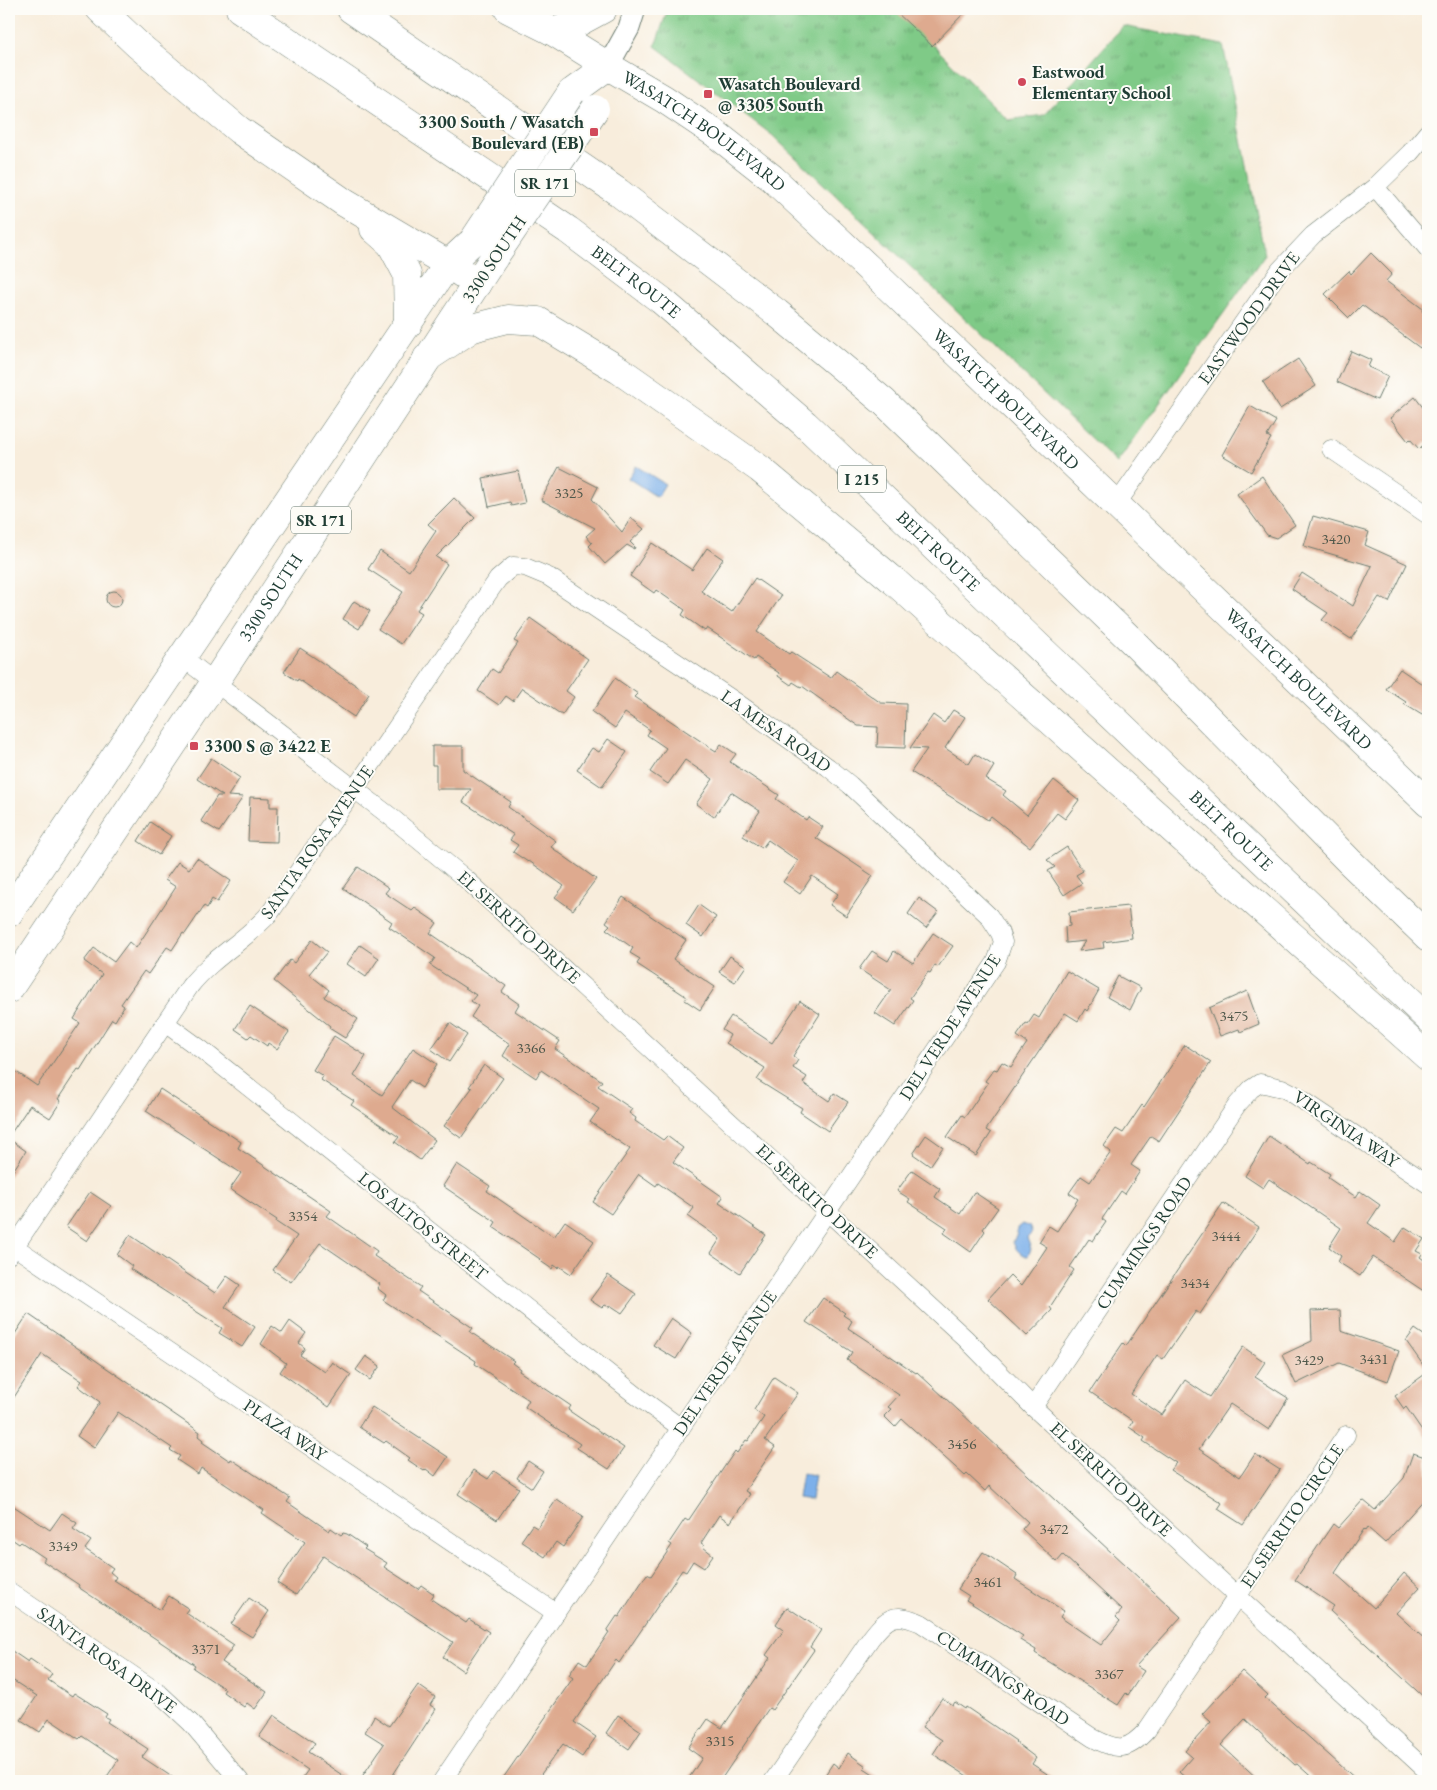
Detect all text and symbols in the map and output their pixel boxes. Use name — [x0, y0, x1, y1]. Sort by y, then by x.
place label: Eastwood Elementary School — [1032, 60, 1171, 104]
street label: WASATCH BOULEVARD — [618, 65, 791, 196]
place label: Wasatch Boulevard @ 3305 South — [718, 72, 861, 116]
marker: Eastwood Elementary School — [1016, 76, 1028, 88]
marker: Wasatch Boulevard @ 3305 South — [702, 88, 714, 100]
place label: 3300 South / Wasatch Boulevard (EB) — [418, 110, 584, 154]
marker: 3300 South / Wasatch Boulevard (EB) — [588, 126, 600, 138]
road number: SR 171 — [515, 170, 575, 197]
street label: 3300 SOUTH — [456, 211, 531, 307]
street label: BELT ROUTE — [587, 240, 686, 323]
street label: EASTWOOD DRIVE — [1193, 247, 1305, 389]
street label: WASATCH BOULEVARD — [928, 323, 1085, 475]
road number: I 215 — [838, 466, 886, 492]
house number: 3325 — [555, 483, 583, 502]
street label: BELT ROUTE — [892, 505, 985, 596]
road number: SR 171 — [291, 506, 351, 534]
house number: 3420 — [1322, 529, 1350, 548]
street label: 3300 SOUTH — [233, 549, 307, 645]
street label: WASATCH BOULEVARD — [1220, 603, 1378, 755]
street label: LA MESA ROAD — [717, 684, 836, 777]
place label: 3300 S @ 3422 E — [204, 734, 331, 757]
marker: 3300 S @ 3422 E — [188, 740, 200, 752]
street label: SANTA ROSA AVENUE — [255, 760, 378, 923]
street label: BELT ROUTE — [1185, 785, 1278, 875]
street label: EL SERRITO DRIVE — [453, 865, 586, 988]
street label: DEL VERDE AVENUE — [894, 949, 1006, 1104]
house number: 3475 — [1220, 1006, 1248, 1025]
house number: 3366 — [517, 1038, 545, 1057]
street label: VIRGINIA WAY — [1289, 1085, 1405, 1173]
street label: EL SERRITO DRIVE — [752, 1138, 883, 1263]
street label: LOS ALTOS STREET — [354, 1166, 493, 1286]
street label: CUMMINGS ROAD — [1090, 1172, 1197, 1314]
house number: 3354 — [289, 1206, 318, 1225]
house number: 3444 — [1212, 1226, 1241, 1245]
house number: 3434 — [1181, 1273, 1210, 1292]
street label: DEL VERDE AVENUE — [667, 1286, 782, 1440]
house number: 3431 — [1360, 1349, 1388, 1368]
house number: 3429 — [1295, 1350, 1323, 1369]
street label: PLAZA WAY — [239, 1393, 333, 1467]
street label: EL SERRITO DRIVE — [1046, 1416, 1177, 1541]
house number: 3456 — [948, 1434, 976, 1453]
street label: EL SERRITO CIRCLE — [1235, 1439, 1348, 1592]
house number: 3472 — [1040, 1519, 1069, 1538]
house number: 3349 — [49, 1536, 77, 1555]
house number: 3461 — [974, 1572, 1002, 1591]
street label: SANTA ROSA DRIVE — [33, 1601, 182, 1718]
street label: CUMMINGS ROAD — [932, 1624, 1074, 1731]
house number: 3371 — [192, 1639, 220, 1658]
house number: 3367 — [1095, 1664, 1124, 1683]
house number: 3315 — [706, 1731, 734, 1750]

